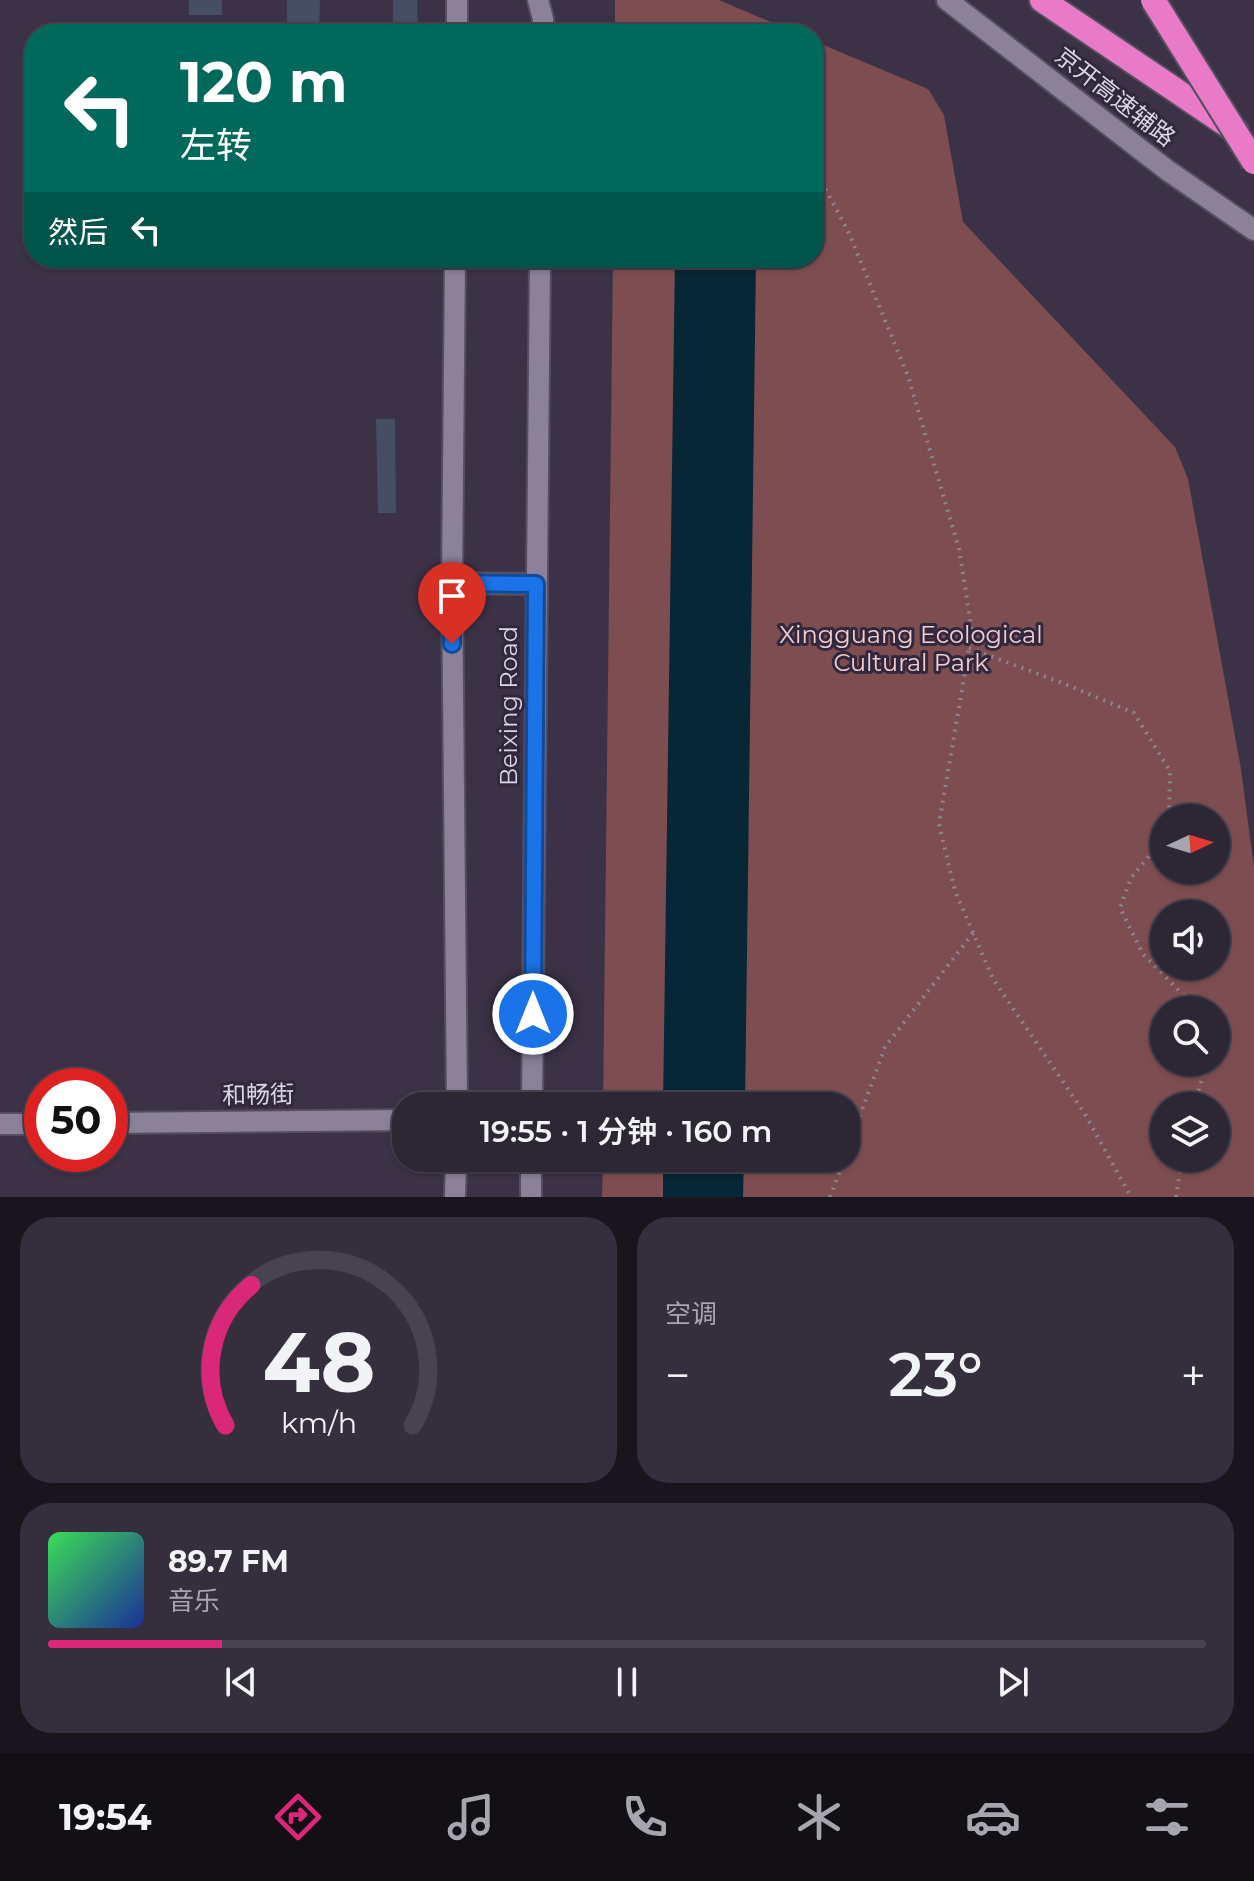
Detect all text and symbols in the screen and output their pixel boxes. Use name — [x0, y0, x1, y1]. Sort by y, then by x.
street label: 京开高速辅路 — [1050, 41, 1181, 152]
text: 120 m — [180, 48, 348, 116]
icon: left — [48, 56, 152, 160]
text: 左转 — [180, 123, 252, 167]
icon: left — [124, 208, 168, 252]
text: 然后 — [48, 214, 108, 251]
pin — [418, 562, 486, 644]
icon: arrive — [430, 574, 474, 618]
park label: Xingguang Ecological Cultural Park — [779, 620, 1043, 677]
street label: Beixing Road — [494, 626, 523, 786]
north arrow — [1150, 804, 1230, 884]
map controls — [1150, 804, 1230, 1172]
button: sound — [1150, 900, 1230, 980]
position arrow — [491, 972, 575, 1056]
button: search — [1150, 996, 1230, 1076]
speed limit sign: 50 — [24, 1068, 128, 1172]
street label: 和畅街 — [222, 1079, 294, 1110]
button: layers — [1150, 1092, 1230, 1172]
text: 19:55 · 1 分钟 · 160 m — [480, 1113, 772, 1150]
text: 空调 — [665, 1298, 717, 1330]
text: 48 — [262, 1311, 375, 1413]
text: 23° — [888, 1338, 983, 1411]
text: − — [665, 1348, 690, 1402]
text: + — [1181, 1348, 1206, 1402]
text: km/h — [280, 1405, 357, 1440]
text: 89.7 FM — [168, 1543, 289, 1580]
text: 音乐 — [168, 1585, 220, 1617]
icon: previous — [219, 1660, 263, 1704]
icon: pause — [605, 1660, 649, 1704]
icon: next — [991, 1660, 1035, 1704]
icon: directions — [270, 1789, 326, 1845]
icon: music — [443, 1789, 499, 1845]
icon: phone — [617, 1789, 673, 1845]
icon: climate — [791, 1789, 847, 1845]
icon: car — [965, 1789, 1021, 1845]
icon: filters — [1139, 1789, 1195, 1845]
text: 19:54 — [59, 1795, 152, 1839]

